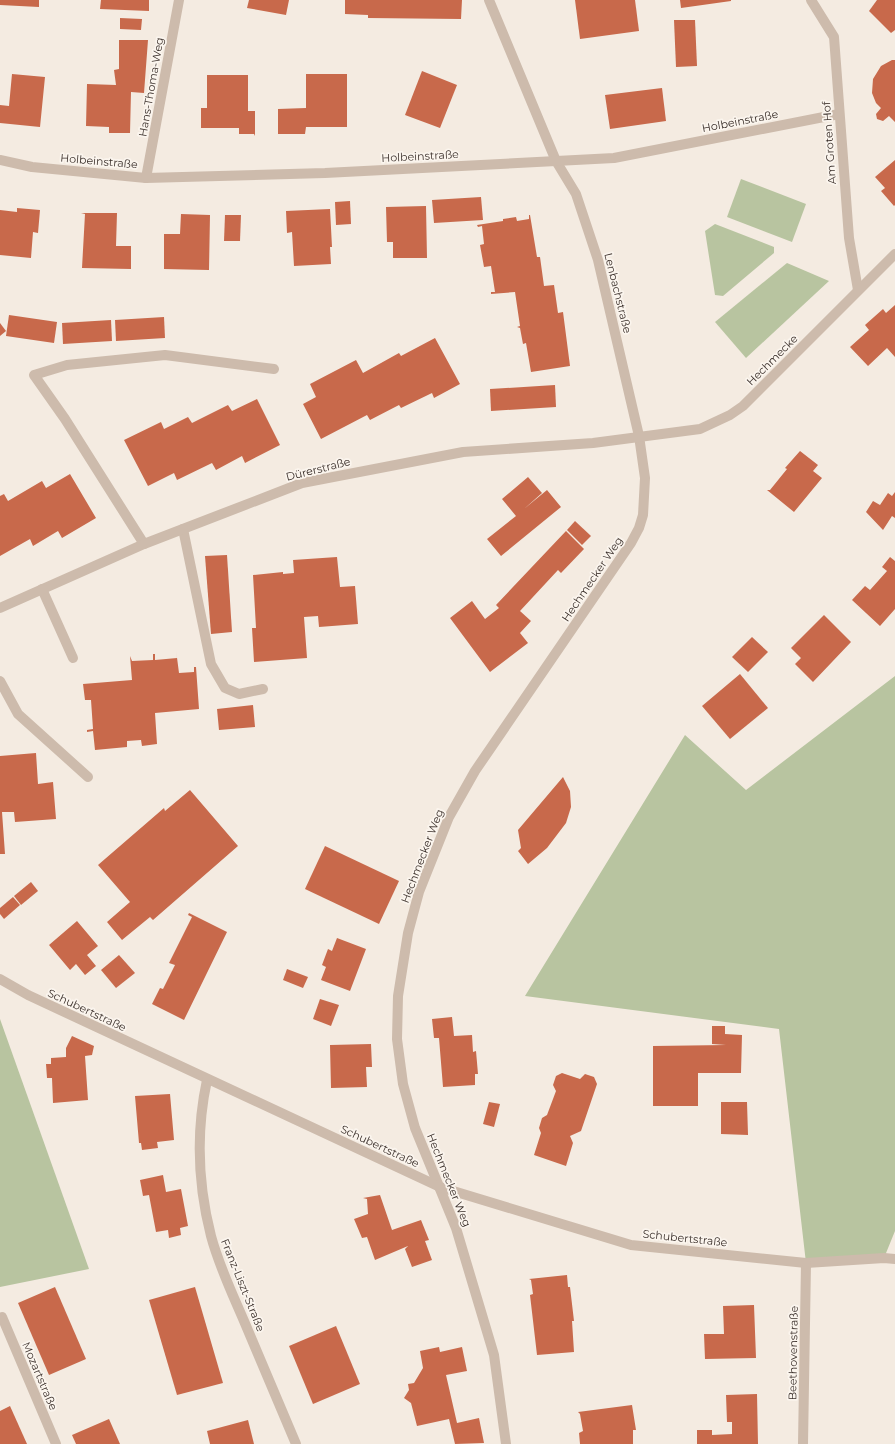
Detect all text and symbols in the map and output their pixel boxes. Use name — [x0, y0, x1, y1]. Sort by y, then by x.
street label: Hans-Thoma-Weg — [135, 36, 167, 138]
street label: Am Groten Hof — [819, 100, 839, 185]
street label: Holbeinstraße — [701, 107, 780, 135]
street label: Holbeinstraße — [381, 147, 459, 165]
street label: Holbeinstraße — [60, 151, 139, 171]
street label: Lenbachstraße — [601, 251, 635, 335]
street label: Hechmecke — [744, 331, 801, 388]
street label: Dürerstraße — [284, 454, 352, 484]
street label: Hechmecker Weg — [558, 534, 626, 624]
street label: Hechmecker Weg — [398, 807, 446, 905]
street label: Schubertstraße — [45, 986, 129, 1034]
street label: Schubertstraße — [338, 1122, 422, 1170]
street label: Hechmecker Weg — [424, 1131, 474, 1229]
street label: Schubertstraße — [642, 1227, 728, 1249]
street label: Franz-Liszt-Straße — [218, 1237, 268, 1334]
street label: Beethovenstraße — [785, 1305, 801, 1400]
street label: Mozartstraße — [19, 1340, 61, 1413]

